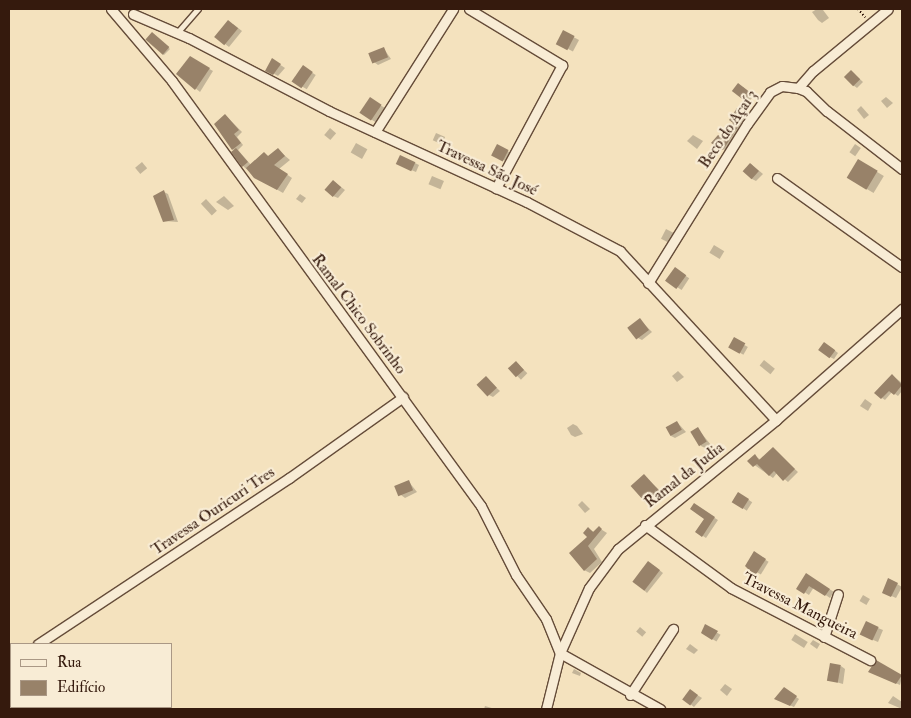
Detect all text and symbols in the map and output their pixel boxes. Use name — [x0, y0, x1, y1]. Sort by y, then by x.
street label: Beco do Açaí 3 — [695, 86, 761, 172]
street label: Travessa São José — [433, 136, 541, 200]
street label: Ramal Chico Sobrinho — [308, 250, 410, 378]
street label: Ramal da Judia — [640, 438, 728, 512]
street label: Travessa Ouricuri Tres — [148, 463, 278, 559]
street label: Travessa Mangueira — [739, 569, 861, 643]
legend — [10, 643, 172, 708]
text: Rua — [57, 653, 82, 672]
text: Edifício — [57, 678, 105, 697]

